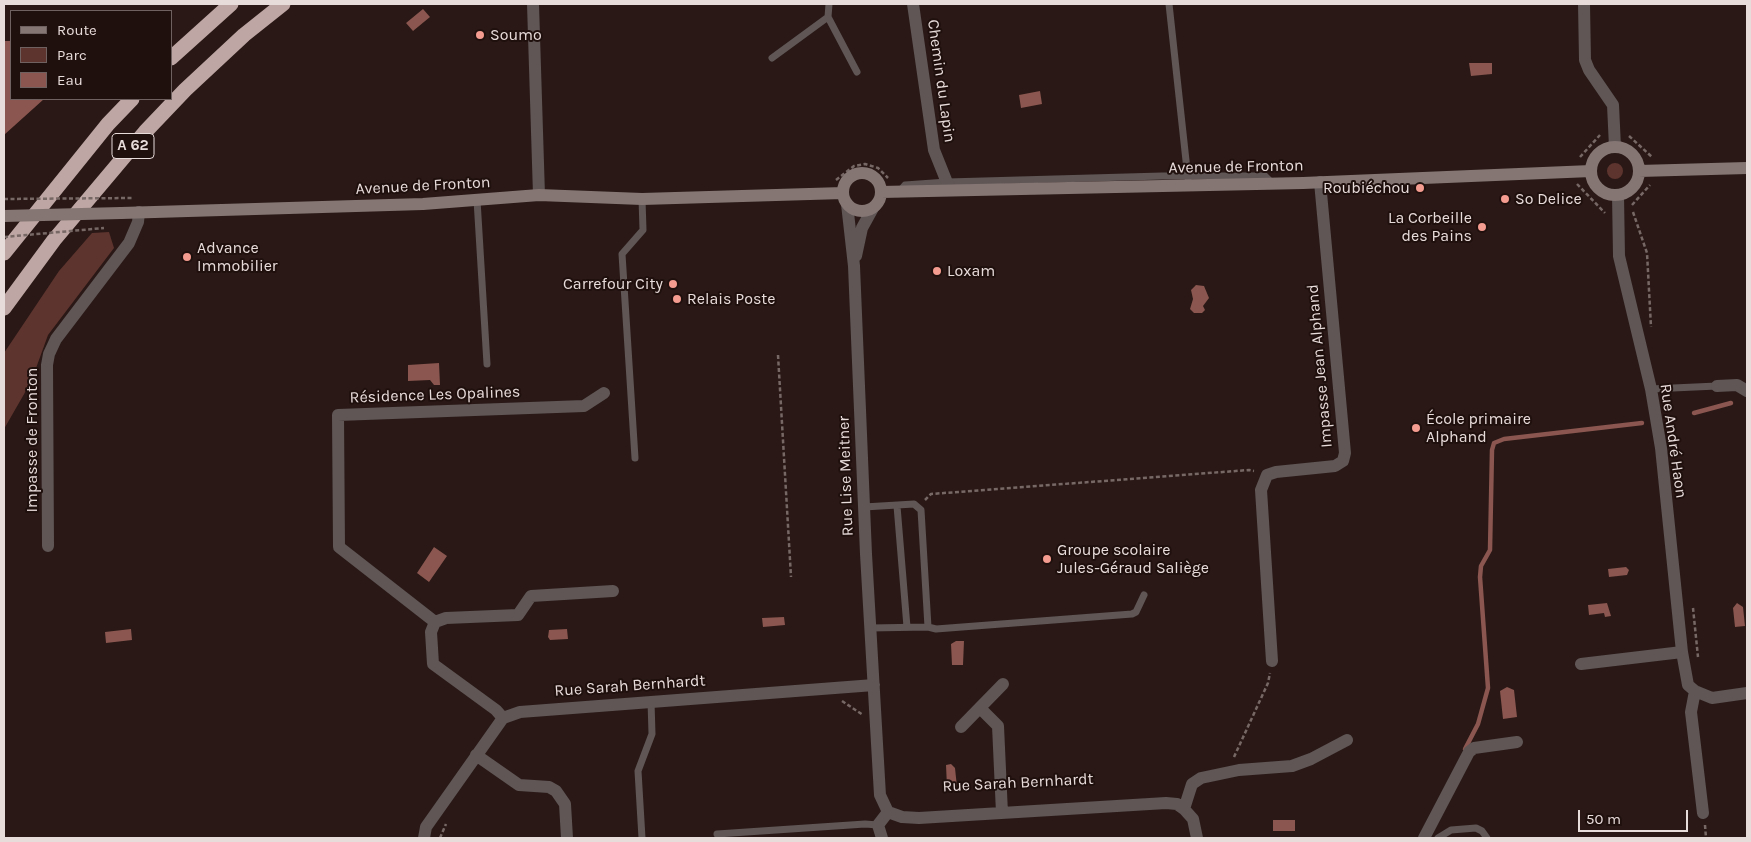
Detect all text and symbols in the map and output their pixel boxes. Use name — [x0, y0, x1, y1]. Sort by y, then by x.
legend — [10, 10, 172, 100]
street label: Chemin du Lapin — [923, 18, 959, 144]
text: Route — [57, 21, 97, 39]
place label: Soumo — [490, 25, 542, 45]
marker: Soumo — [474, 29, 486, 41]
text: Parc — [57, 46, 87, 64]
text: Eau — [57, 71, 83, 89]
road number: A 62 — [112, 134, 154, 158]
street label: Avenue de Fronton — [1168, 156, 1304, 178]
street label: Avenue de Fronton — [355, 173, 491, 199]
place label: Roubiéchou — [1323, 178, 1410, 198]
marker: Roubiéchou — [1414, 182, 1426, 194]
place label: So Delice — [1515, 189, 1582, 209]
marker: So Delice — [1499, 193, 1511, 205]
place label: La Corbeille des Pains — [1388, 208, 1472, 246]
marker: La Corbeille des Pains — [1476, 221, 1488, 233]
place label: Advance Immobilier — [197, 238, 278, 276]
marker: Advance Immobilier — [181, 251, 193, 263]
place label: Loxam — [947, 261, 995, 281]
marker: Loxam — [931, 265, 943, 277]
place label: Carrefour City — [563, 274, 663, 294]
marker: Carrefour City — [667, 278, 679, 290]
street label: Impasse Jean Alphand — [1303, 283, 1337, 449]
place label: Relais Poste — [687, 289, 776, 309]
marker: Relais Poste — [671, 293, 683, 305]
street label: Impasse de Fronton — [22, 368, 42, 512]
street label: Résidence Les Opalines — [349, 382, 521, 408]
street label: Rue André Haon — [1655, 382, 1691, 500]
place label: École primaire Alphand — [1426, 409, 1531, 447]
street label: Rue Lise Meitner — [834, 416, 858, 536]
marker: École primaire Alphand — [1410, 422, 1422, 434]
place label: Groupe scolaire Jules-Géraud Saliège — [1057, 540, 1209, 578]
marker: Groupe scolaire Jules-Géraud Saliège — [1041, 553, 1053, 565]
street label: Rue Sarah Bernhardt — [554, 671, 706, 701]
street label: Rue Sarah Bernhardt — [942, 769, 1094, 797]
scale bar — [1581, 800, 1691, 832]
text: 50 m — [1586, 810, 1621, 828]

